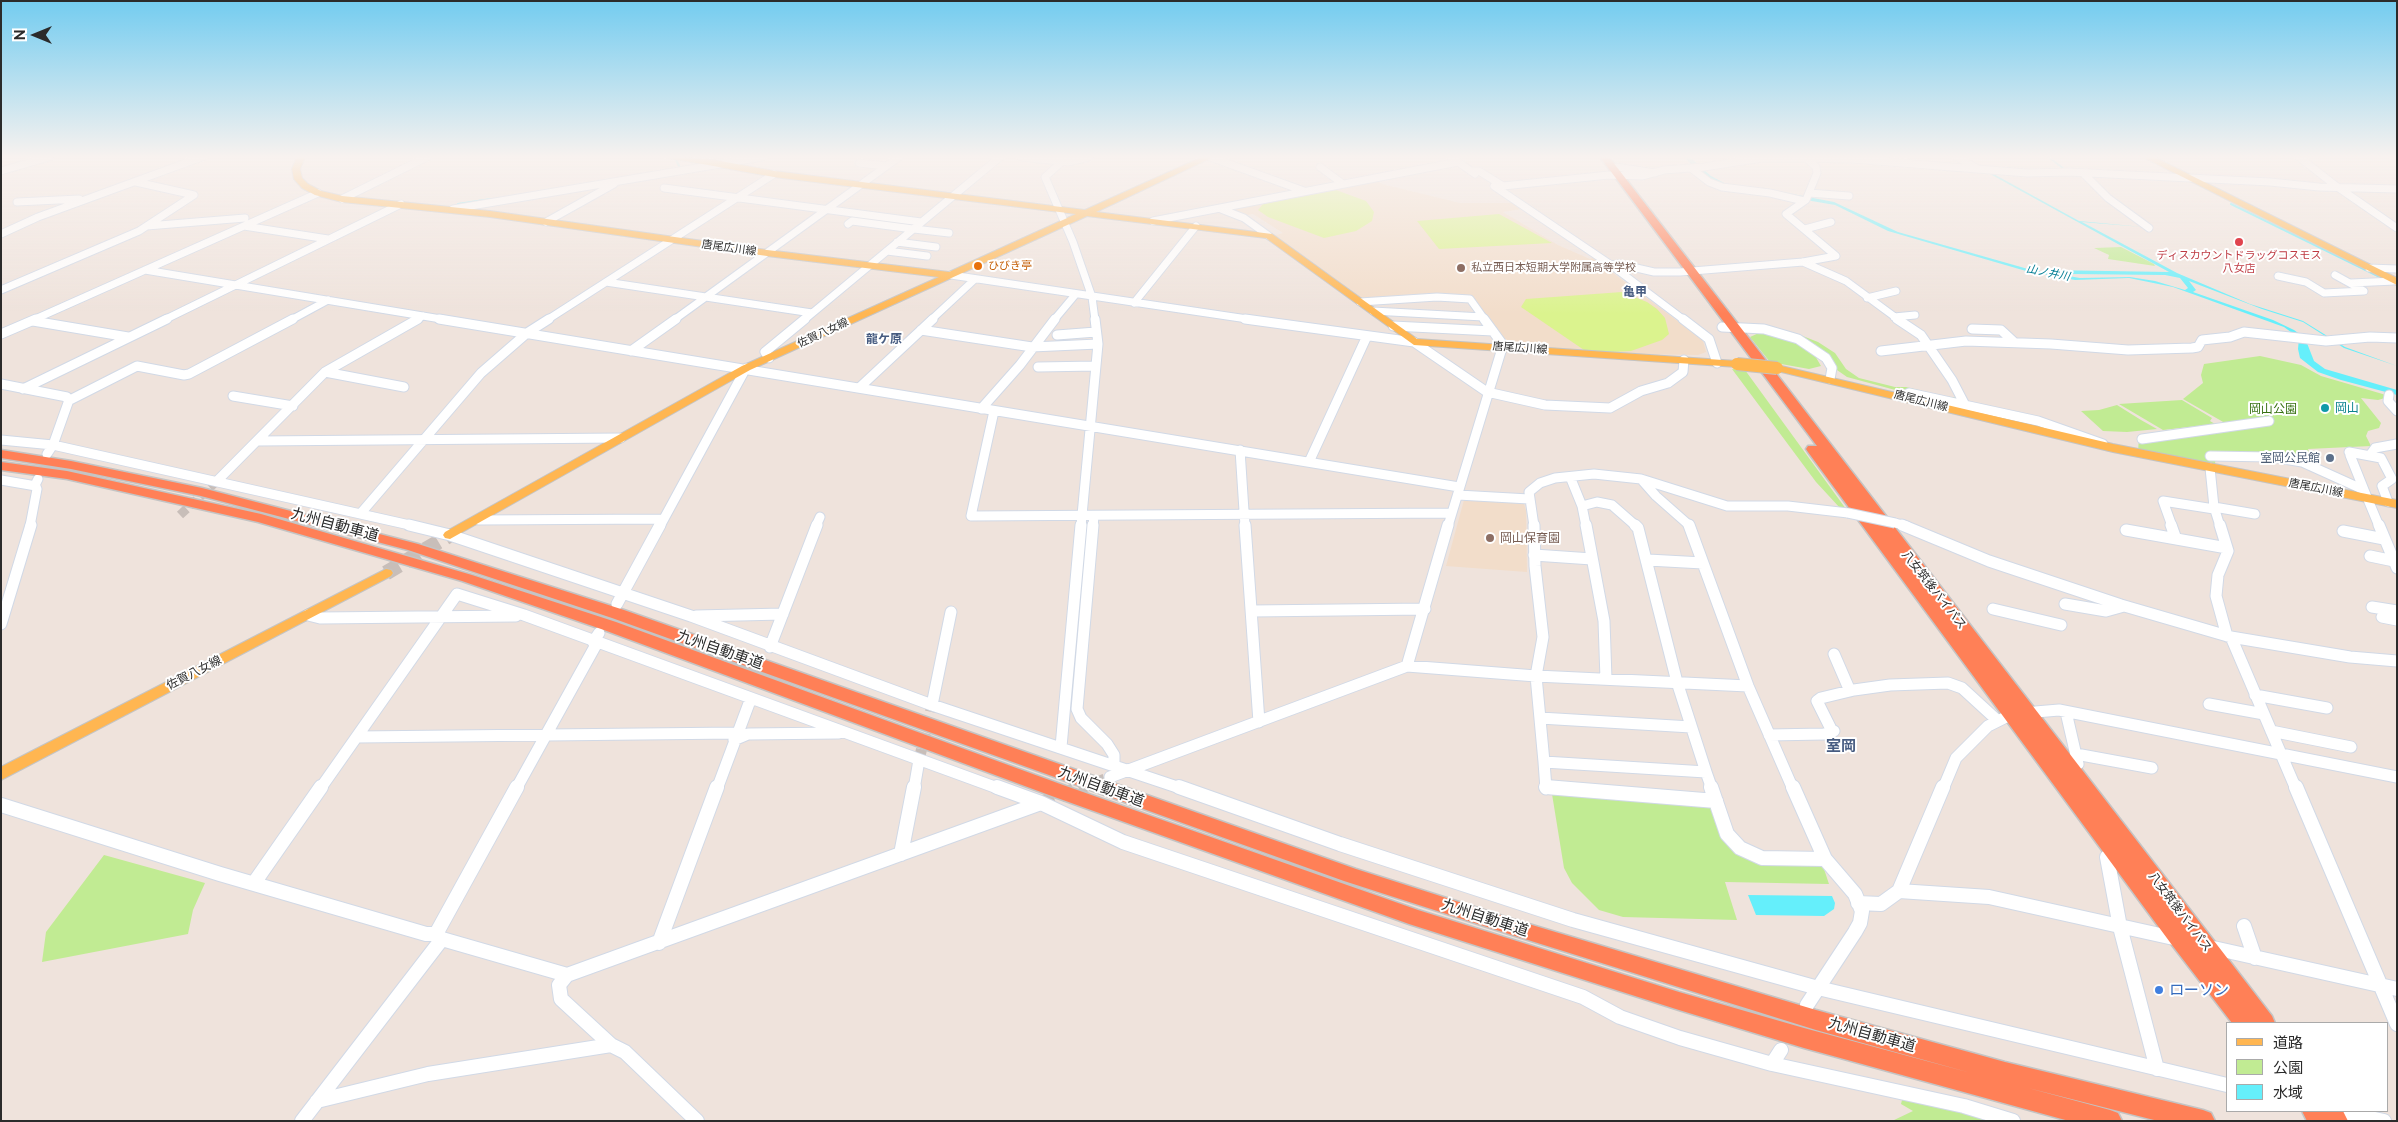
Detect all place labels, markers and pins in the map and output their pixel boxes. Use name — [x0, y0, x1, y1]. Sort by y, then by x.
marker: ディスカウントドラッグコスモス 八女店 — [2233, 236, 2245, 248]
place label: ディスカウントドラッグコスモス 八女店 — [2157, 249, 2321, 275]
place label: ひびき亭 — [988, 259, 1032, 273]
marker: ひびき亭 — [972, 260, 984, 272]
place label: 私立西日本短期大学附属高等学校 — [1471, 261, 1636, 275]
marker: 私立西日本短期大学附属高等学校 — [1455, 262, 1467, 274]
place label: 岡山 — [2335, 401, 2359, 415]
marker: 岡山 — [2319, 402, 2331, 414]
place label: 室岡公民館 — [2260, 451, 2320, 465]
marker: 室岡公民館 — [2324, 452, 2336, 464]
place label: 岡山保育園 — [1500, 531, 1560, 545]
marker: 岡山保育園 — [1484, 532, 1496, 544]
place label: ローソン — [2169, 981, 2229, 999]
marker: ローソン — [2153, 984, 2165, 996]

